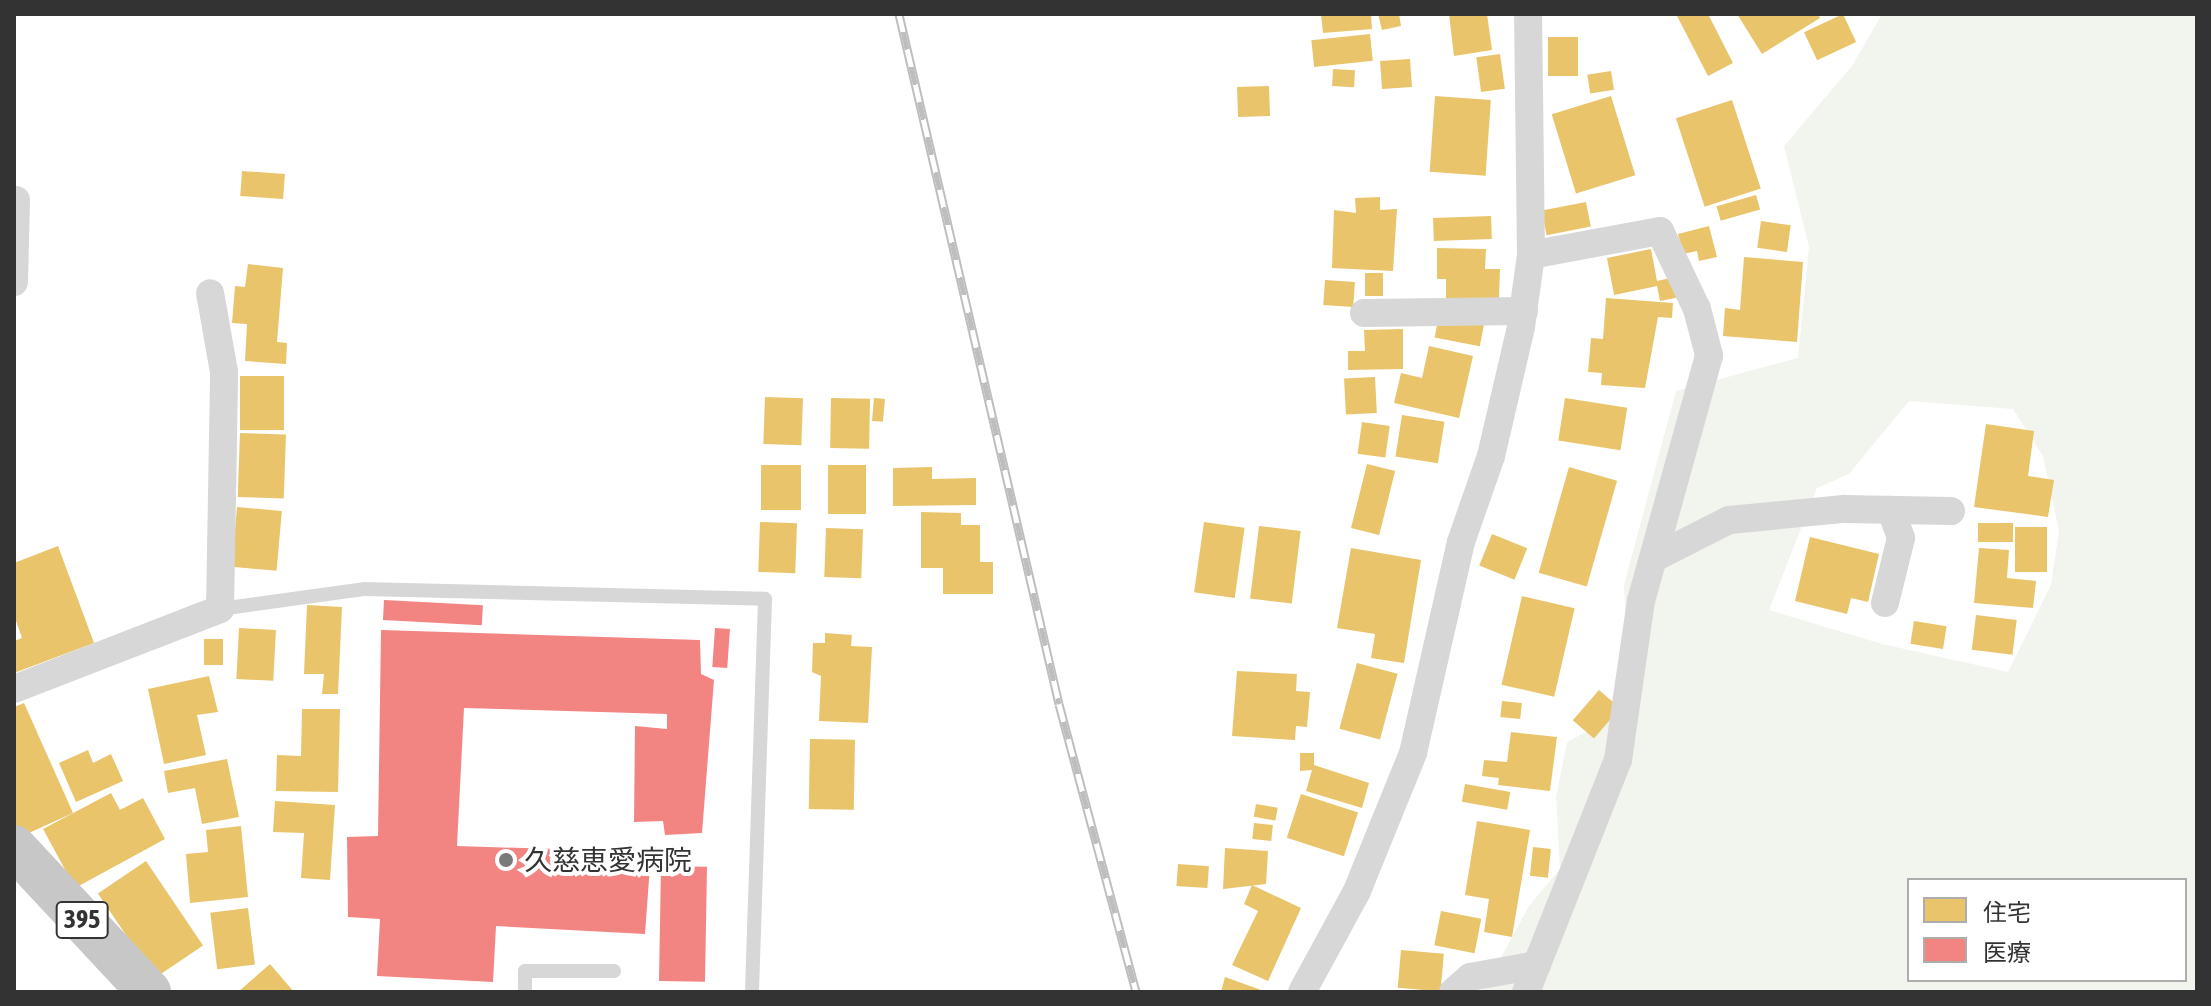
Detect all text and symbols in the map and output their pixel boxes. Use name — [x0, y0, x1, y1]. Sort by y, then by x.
place label: 久慈恵愛病院 — [524, 843, 692, 877]
marker: 久慈恵愛病院 — [495, 849, 517, 871]
legend — [1907, 878, 2187, 982]
road number: 395 — [54, 898, 110, 942]
text: 住宅 — [1983, 899, 2031, 926]
text: 医療 — [1983, 939, 2031, 966]

